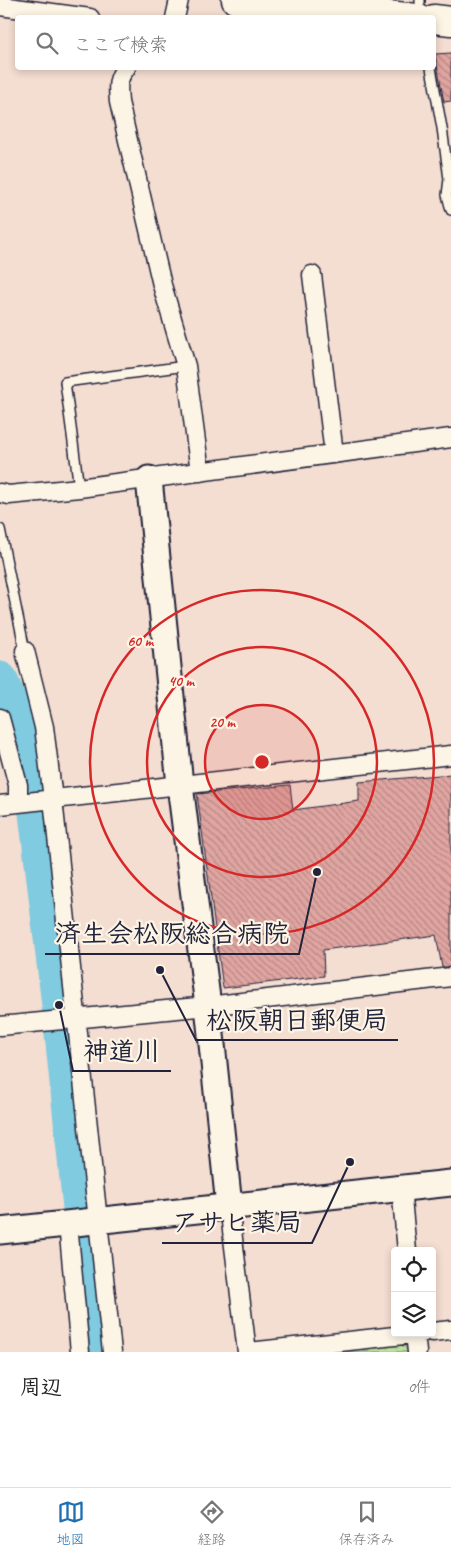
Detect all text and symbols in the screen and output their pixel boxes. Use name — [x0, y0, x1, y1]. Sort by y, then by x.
search box — [15, 15, 436, 70]
icon: search — [33, 29, 61, 57]
text: ここで検索 — [73, 33, 168, 57]
text: 60 m — [127, 632, 154, 651]
text: 40 m — [168, 672, 195, 691]
text: 20 m — [209, 713, 236, 732]
centre of rings — [253, 753, 271, 771]
callout: 済生会松阪総合病院 — [45, 913, 299, 954]
text: 済生会松阪総合病院 — [55, 917, 289, 950]
callout: 松阪朝日郵便局 — [196, 999, 398, 1040]
text: 松阪朝日郵便局 — [206, 1004, 388, 1037]
callout: 神道川 — [73, 1030, 171, 1071]
text: 神道川 — [83, 1035, 161, 1068]
callout: アサヒ薬局 — [162, 1202, 312, 1243]
text: アサヒ薬局 — [172, 1206, 302, 1239]
map controls — [391, 1247, 436, 1337]
button: locate — [391, 1247, 436, 1292]
button: layers — [391, 1292, 436, 1337]
text: 周辺 — [20, 1374, 62, 1400]
text: 0件 — [408, 1377, 431, 1397]
tab: 地図 — [57, 1498, 85, 1548]
tab: 経路 — [198, 1498, 226, 1548]
tab: 保存済み — [339, 1498, 395, 1548]

